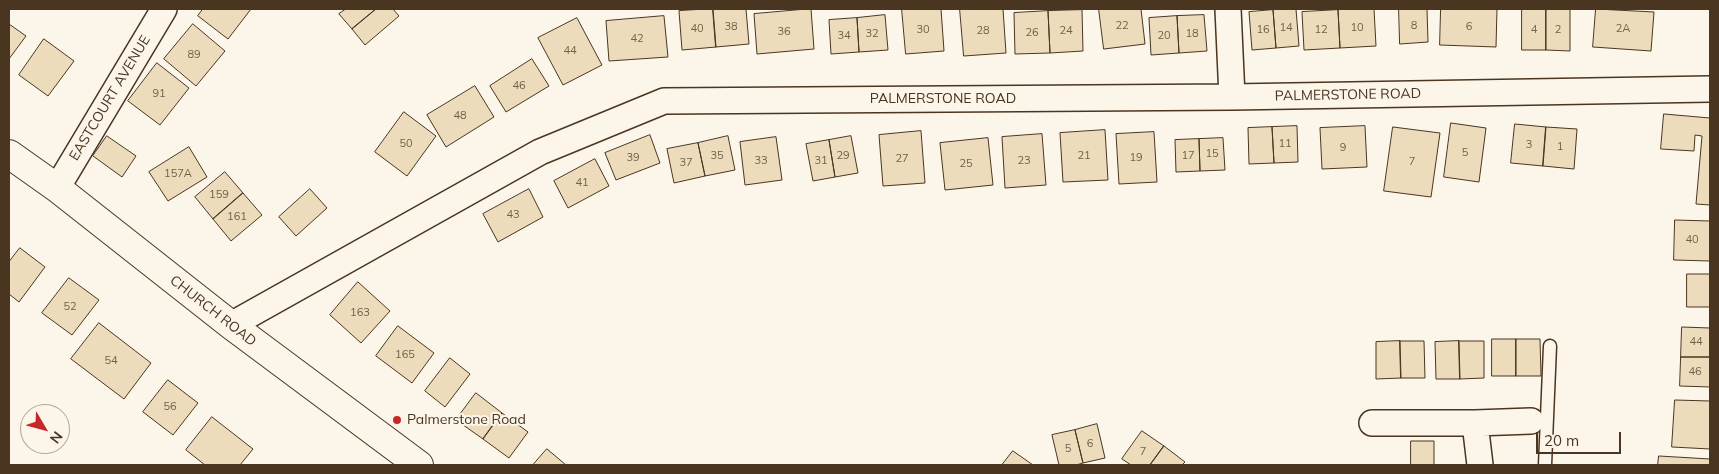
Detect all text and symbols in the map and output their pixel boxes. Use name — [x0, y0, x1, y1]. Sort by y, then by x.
house number: 22 — [1115, 19, 1129, 33]
house number: 8 — [1411, 19, 1417, 33]
house number: 38 — [724, 20, 738, 34]
house number: 6 — [1466, 20, 1472, 34]
house number: 14 — [1279, 21, 1293, 35]
house number: 10 — [1350, 21, 1364, 35]
house number: 40 — [690, 22, 704, 36]
house number: 2A — [1616, 22, 1630, 36]
house number: 30 — [916, 23, 930, 37]
house number: 16 — [1256, 23, 1270, 37]
house number: 12 — [1314, 23, 1328, 37]
house number: 4 — [1531, 23, 1537, 37]
house number: 2 — [1555, 23, 1561, 37]
house number: 28 — [976, 24, 990, 38]
house number: 24 — [1059, 24, 1073, 38]
house number: 36 — [777, 25, 791, 39]
house number: 26 — [1025, 26, 1039, 40]
house number: 32 — [865, 27, 879, 41]
house number: 18 — [1185, 27, 1199, 41]
house number: 34 — [837, 29, 851, 43]
house number: 20 — [1157, 29, 1171, 43]
street label: EASTCOURT AVENUE — [66, 32, 154, 164]
house number: 42 — [630, 32, 644, 46]
house number: 44 — [563, 44, 577, 58]
house number: 89 — [187, 48, 201, 62]
house number: 46 — [512, 79, 526, 93]
street label: PALMERSTONE ROAD — [1275, 85, 1421, 105]
house number: 91 — [152, 87, 166, 101]
street label: PALMERSTONE ROAD — [870, 91, 1016, 107]
house number: 48 — [453, 109, 467, 123]
house number: 50 — [399, 137, 413, 151]
house number: 11 — [1278, 137, 1292, 151]
house number: 3 — [1526, 138, 1532, 152]
house number: 1 — [1557, 140, 1563, 154]
house number: 9 — [1340, 141, 1346, 155]
house number: 5 — [1462, 146, 1468, 160]
house number: 15 — [1205, 147, 1219, 161]
house number: 35 — [710, 149, 724, 163]
house number: 29 — [836, 149, 850, 163]
house number: 21 — [1077, 149, 1091, 163]
house number: 17 — [1181, 149, 1195, 163]
house number: 39 — [626, 151, 640, 165]
house number: 19 — [1129, 151, 1143, 165]
house number: 27 — [895, 152, 909, 166]
house number: 33 — [754, 154, 768, 168]
house number: 31 — [814, 154, 828, 168]
house number: 23 — [1017, 154, 1031, 168]
house number: 7 — [1409, 155, 1415, 169]
house number: 37 — [679, 156, 693, 170]
house number: 25 — [959, 157, 973, 171]
house number: 157A — [164, 167, 192, 181]
house number: 41 — [575, 176, 589, 190]
house number: 159 — [209, 188, 229, 202]
house number: 43 — [506, 208, 520, 222]
house number: 161 — [227, 210, 247, 224]
house number: 40 — [1685, 233, 1699, 247]
street label: CHURCH ROAD — [166, 272, 260, 350]
house number: 52 — [63, 300, 77, 314]
house number: 163 — [350, 306, 370, 320]
house number: 44 — [1689, 335, 1703, 349]
house number: 165 — [395, 348, 415, 362]
house number: 54 — [104, 354, 118, 368]
house number: 46 — [1688, 365, 1702, 379]
house number: 56 — [163, 400, 177, 414]
north arrow — [20, 404, 70, 454]
place label: Palmerstone Road — [407, 412, 526, 428]
marker: Palmerstone Road — [391, 414, 403, 426]
scale bar — [1539, 422, 1624, 454]
text: N — [46, 428, 67, 447]
text: 20 m — [1544, 431, 1579, 450]
house number: 6 — [1087, 437, 1093, 451]
house number: 5 — [1065, 442, 1071, 456]
house number: 7 — [1140, 445, 1146, 459]

